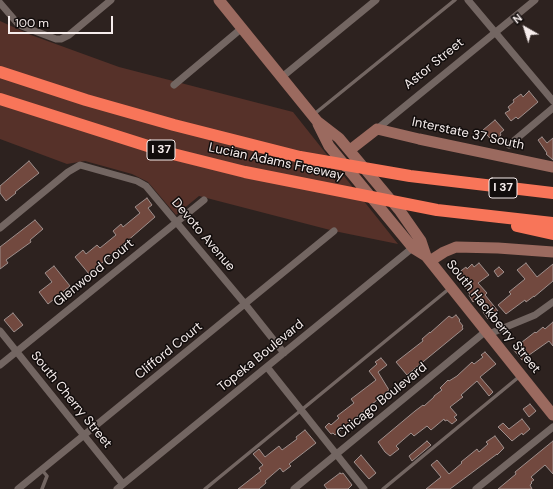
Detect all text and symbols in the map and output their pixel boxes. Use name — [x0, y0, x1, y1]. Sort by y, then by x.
scale bar — [10, 8, 115, 34]
north arrow — [505, 8, 545, 48]
text: N — [510, 11, 525, 27]
text: 100 m — [15, 15, 49, 31]
street label: Astor Street — [401, 35, 467, 93]
street label: Interstate 37 South — [410, 114, 526, 154]
road number: I 37 — [147, 140, 175, 160]
street label: Lucian Adams Freeway — [207, 140, 345, 184]
road number: I 37 — [489, 178, 517, 198]
street label: Devoto Avenue — [168, 195, 238, 275]
street label: Glenwood Court — [51, 236, 137, 310]
street label: South Hackberry Street — [442, 257, 544, 377]
street label: Topeka Boulevard — [215, 317, 307, 395]
street label: Clifford Court — [132, 319, 206, 383]
street label: South Cherry Street — [27, 348, 115, 452]
street label: Chicago Boulevard — [334, 360, 430, 442]

